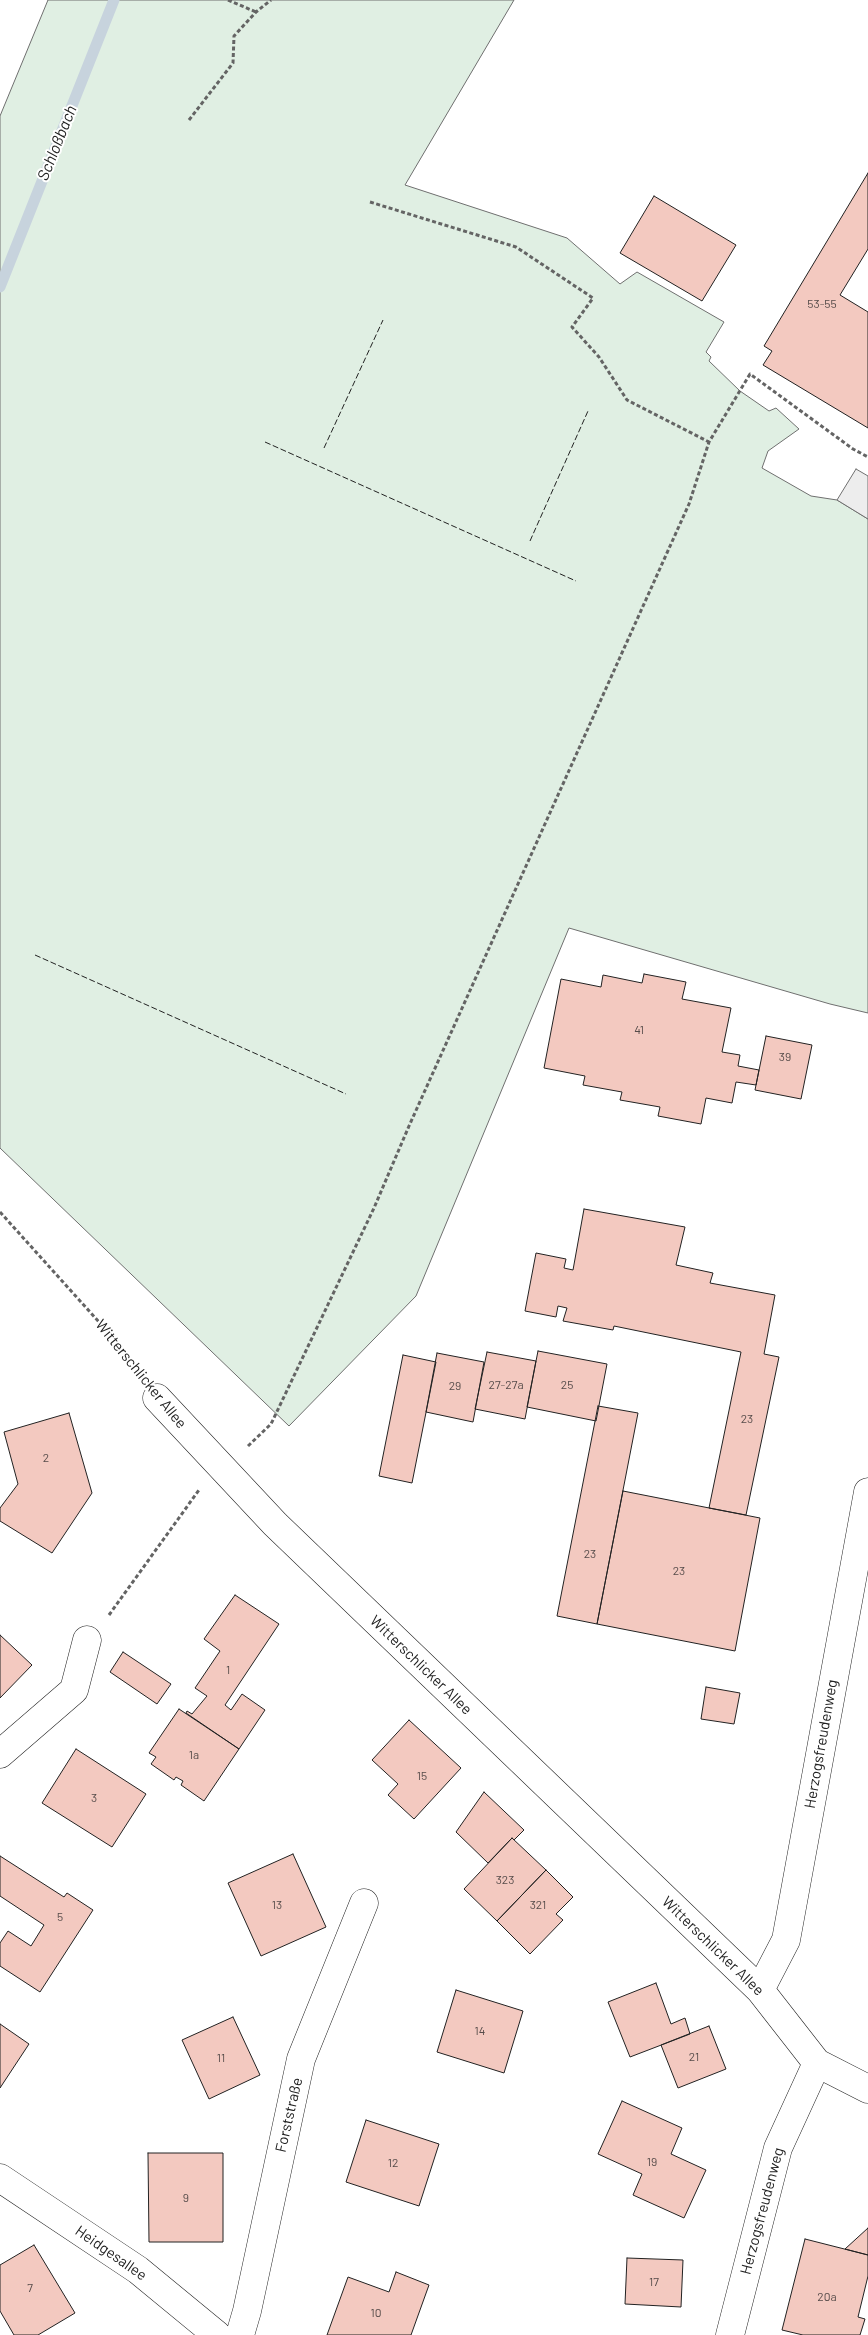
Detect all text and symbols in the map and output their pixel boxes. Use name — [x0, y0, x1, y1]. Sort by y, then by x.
water label: Schloßbach — [33, 103, 81, 183]
house number: 53-55 — [807, 297, 837, 311]
house number: 41 — [634, 1023, 644, 1037]
house number: 39 — [779, 1050, 791, 1064]
street label: Witterschlicker Allee — [92, 1316, 190, 1432]
house number: 27-27a — [488, 1378, 524, 1392]
house number: 25 — [561, 1378, 573, 1392]
house number: 29 — [449, 1379, 461, 1393]
house number: 23 — [741, 1412, 753, 1426]
house number: 2 — [43, 1451, 49, 1465]
house number: 23 — [584, 1547, 596, 1561]
house number: 23 — [673, 1564, 685, 1578]
street label: Witterschlicker Allee — [366, 1612, 476, 1718]
house number: 1 — [226, 1663, 230, 1677]
street label: Herzogsfreudenweg — [801, 1678, 841, 1810]
house number: 1a — [189, 1748, 199, 1762]
house number: 15 — [417, 1769, 427, 1783]
house number: 3 — [91, 1791, 97, 1805]
house number: 323 — [496, 1873, 514, 1887]
street label: Witterschlicker Allee — [658, 1893, 768, 1999]
house number: 13 — [272, 1898, 282, 1912]
house number: 321 — [530, 1898, 546, 1912]
house number: 5 — [57, 1910, 63, 1924]
house number: 14 — [475, 2024, 485, 2038]
house number: 21 — [689, 2050, 699, 2064]
house number: 11 — [217, 2051, 225, 2065]
street label: Forststraße — [272, 2076, 306, 2154]
street label: Herzogsfreudenweg — [736, 2146, 788, 2276]
house number: 19 — [647, 2155, 657, 2169]
house number: 12 — [388, 2156, 398, 2170]
house number: 9 — [183, 2191, 189, 2205]
street label: Heidgesallee — [72, 2222, 150, 2284]
house number: 17 — [649, 2275, 659, 2289]
house number: 7 — [27, 2281, 33, 2295]
house number: 20a — [817, 2290, 837, 2304]
house number: 10 — [371, 2306, 381, 2320]

